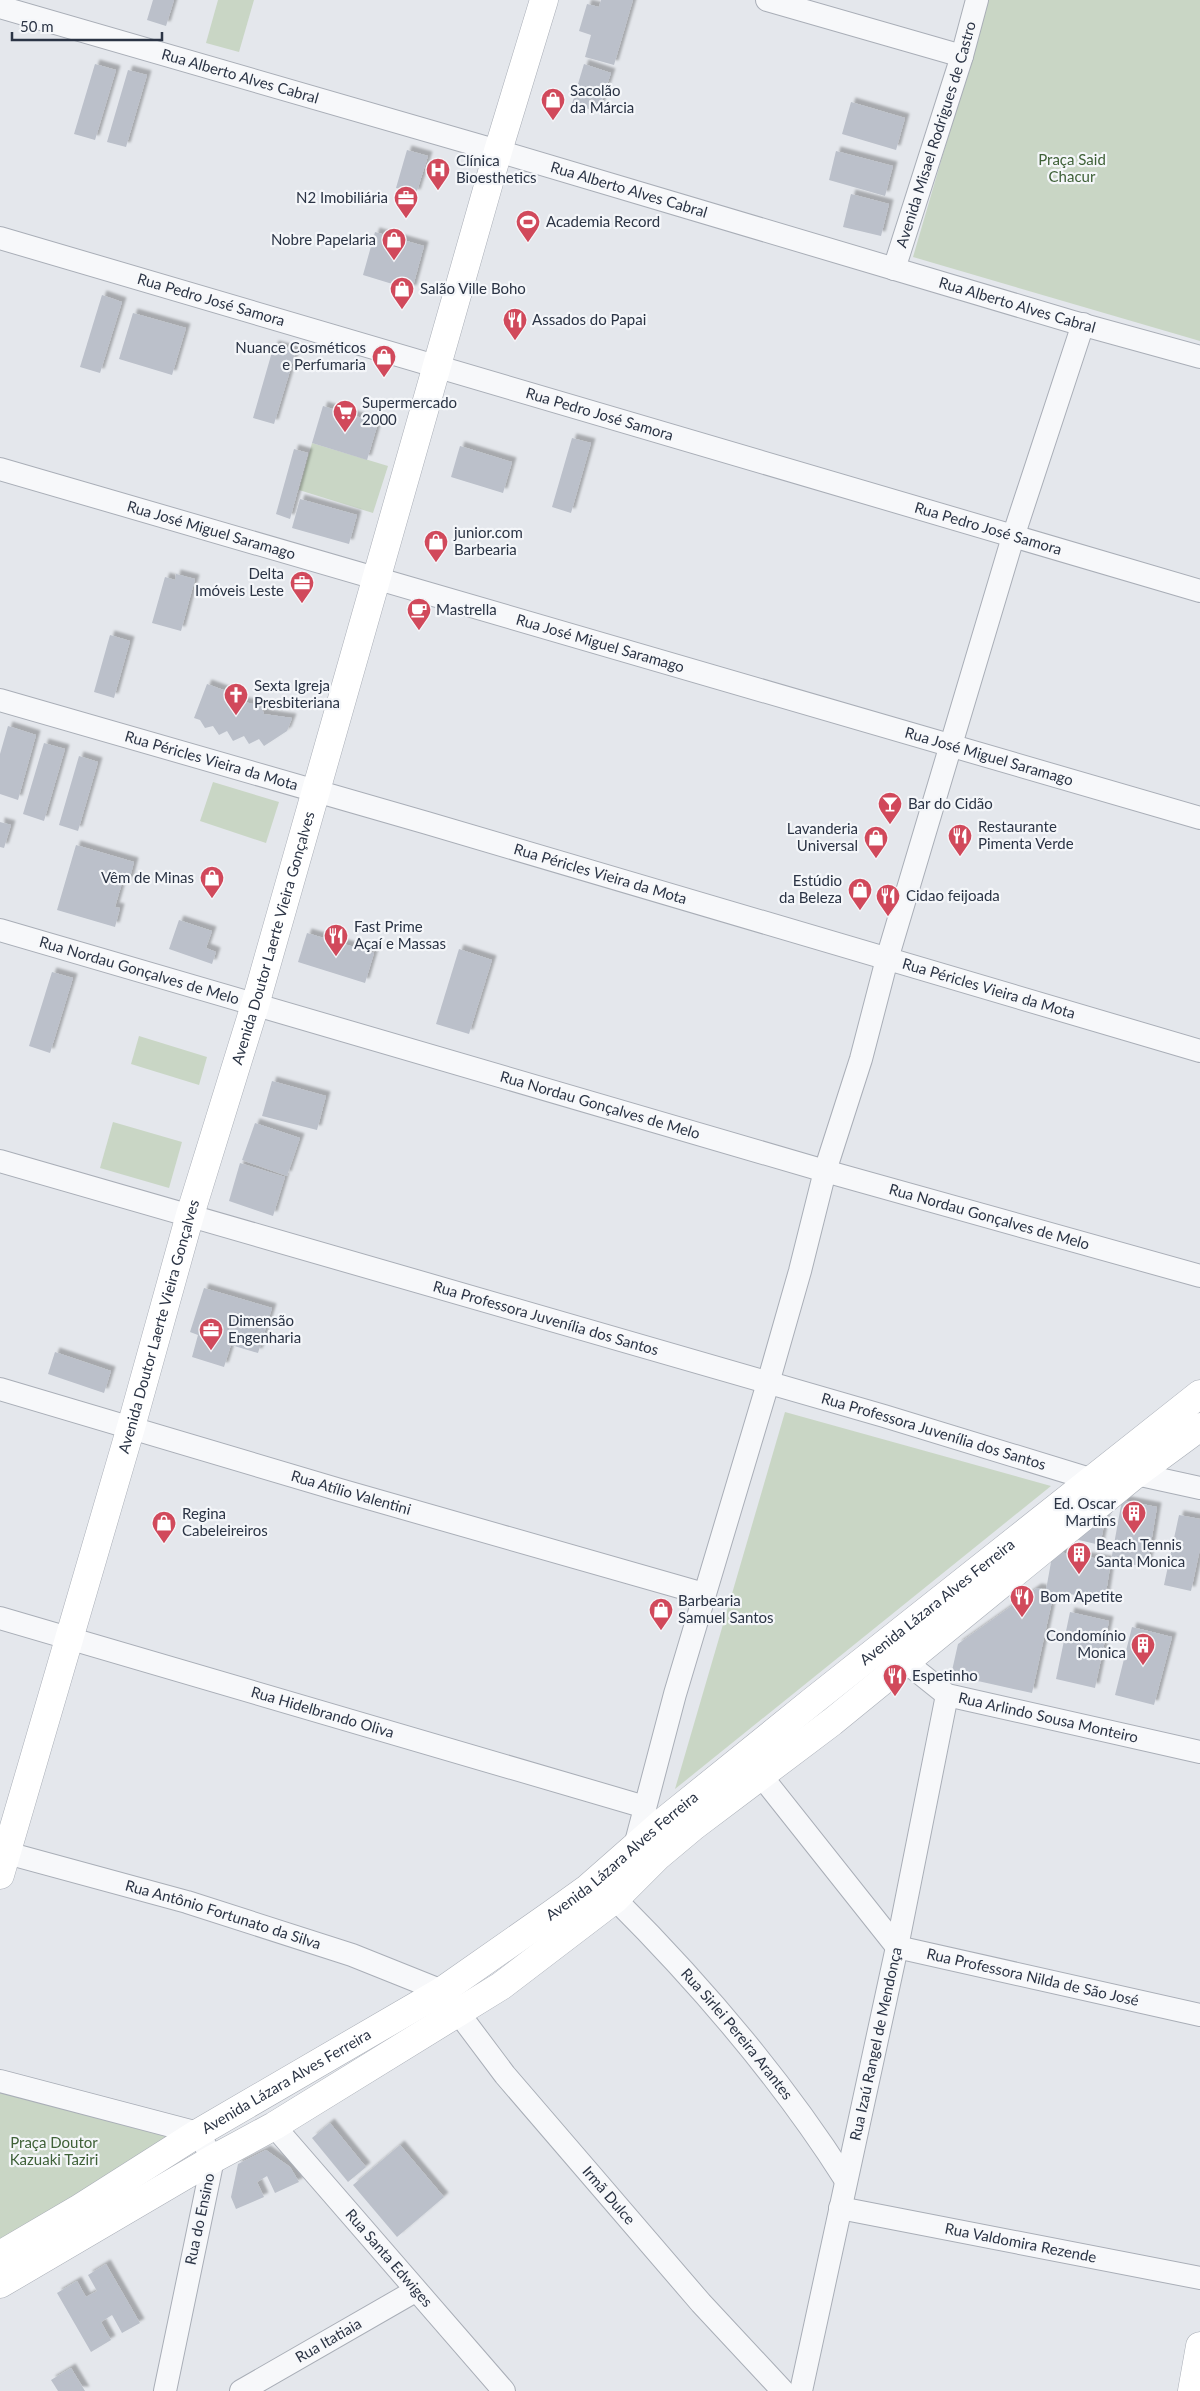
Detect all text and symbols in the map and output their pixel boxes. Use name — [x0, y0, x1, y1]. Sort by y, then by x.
scale bar — [12, 10, 162, 42]
text: 50 m — [20, 17, 54, 35]
street label: Avenida Misael Rodrigues de Castro — [891, 19, 979, 250]
street label: Rua Alberto Alves Cabral — [160, 44, 321, 107]
place label: Sacolão da Márcia — [570, 81, 634, 116]
shop icon: Sacolão da Márcia — [540, 87, 566, 121]
park label: Praça Said Chacur — [1038, 150, 1106, 185]
place label: Clínica Bioesthetics — [456, 151, 537, 186]
hospital icon: Clínica Bioesthetics — [425, 157, 451, 191]
street label: Rua Alberto Alves Cabral — [549, 157, 710, 221]
office icon: N2 Imobiliária — [393, 185, 419, 219]
place label: N2 Imobiliária — [296, 188, 388, 206]
sports icon: Academia Record — [515, 209, 541, 243]
place label: Academia Record — [546, 212, 660, 230]
shop icon: Nobre Papelaria — [381, 227, 407, 261]
place label: Nobre Papelaria — [271, 230, 376, 248]
street label: Rua Pedro José Samora — [135, 269, 287, 329]
street label: Rua Alberto Alves Cabral — [937, 273, 1098, 336]
shop icon: Salão Ville Boho — [389, 276, 415, 310]
place label: Salão Ville Boho — [420, 279, 526, 297]
restaurant icon: Assados do Papai — [502, 307, 528, 341]
place label: Assados do Papai — [532, 310, 646, 328]
place label: Nuance Cosméticos e Perfumaria — [235, 338, 366, 373]
shop icon: Nuance Cosméticos e Perfumaria — [371, 344, 397, 378]
street label: Rua Pedro José Samora — [524, 383, 676, 444]
place label: Supermercado 2000 — [362, 393, 457, 428]
supermarket icon: Supermercado 2000 — [332, 399, 358, 433]
street label: Rua José Miguel Saramago — [125, 496, 298, 562]
street label: Rua Pedro José Samora — [913, 498, 1064, 558]
place label: junior.com Barbearia — [453, 523, 523, 558]
shop icon: junior.com Barbearia — [423, 529, 449, 563]
place label: Delta Imóveis Leste — [195, 564, 284, 599]
office icon: Delta Imóveis Leste — [289, 570, 315, 604]
cafe icon: Mastrella — [406, 597, 432, 631]
place label: Mastrella — [436, 600, 497, 618]
street label: Rua José Miguel Saramago — [514, 610, 687, 676]
place label: Sexta Igreja Presbiteriana — [254, 676, 340, 711]
church icon: Sexta Igreja Presbiteriana — [223, 682, 249, 716]
street label: Rua José Miguel Saramago — [903, 723, 1076, 789]
street label: Rua Péricles Vieira da Mota — [123, 726, 300, 793]
bar icon: Bar do Cidão — [877, 791, 903, 825]
place label: Bar do Cidão — [908, 794, 993, 812]
street label: Avenida Doutor Laerte Vieira Gonçalves — [227, 809, 318, 1067]
place label: Restaurante Pimenta Verde — [978, 817, 1074, 852]
place label: Lavanderia Universal — [787, 819, 858, 854]
restaurant icon: Restaurante Pimenta Verde — [947, 823, 973, 857]
shop icon: Lavanderia Universal — [863, 825, 889, 859]
street label: Rua Péricles Vieira da Mota — [512, 839, 689, 907]
shop icon: Vêm de Minas — [199, 865, 225, 899]
place label: Vêm de Minas — [101, 868, 194, 886]
place label: Estúdio da Beleza — [779, 871, 842, 906]
shop icon: Estúdio da Beleza — [847, 877, 873, 911]
restaurant icon: Cidao feijoada — [875, 883, 901, 917]
place label: Cidao feijoada — [906, 886, 1000, 904]
place label: Fast Prime Açaí e Massas — [354, 917, 446, 952]
restaurant icon: Fast Prime Açaí e Massas — [323, 923, 349, 957]
street label: Rua Nordau Gonçalves de Melo — [37, 932, 242, 1007]
street label: Rua Péricles Vieira da Mota — [900, 954, 1078, 1022]
street label: Rua Nordau Gonçalves de Melo — [498, 1067, 702, 1142]
street label: Rua Nordau Gonçalves de Melo — [887, 1179, 1092, 1253]
street label: Avenida Doutor Laerte Vieira Gonçalves — [114, 1197, 202, 1455]
street label: Rua Professora Juvenília dos Santos — [431, 1276, 661, 1359]
place label: Dimensão Engenharia — [228, 1311, 301, 1346]
office icon: Dimensão Engenharia — [198, 1317, 224, 1351]
street label: Rua Professora Juvenília dos Santos — [819, 1388, 1048, 1473]
street label: Rua Atílio Valentini — [289, 1466, 413, 1518]
place label: Ed. Oscar Martins — [1053, 1494, 1117, 1529]
building icon: Ed. Oscar Martins — [1121, 1500, 1147, 1534]
place label: Regina Cabeleireiros — [182, 1504, 268, 1539]
shop icon: Regina Cabeleireiros — [151, 1510, 177, 1544]
street label: Avenida Lázara Alves Ferreira — [856, 1535, 1018, 1668]
place label: Beach Tennis Santa Monica — [1096, 1535, 1185, 1570]
building icon: Beach Tennis Santa Monica — [1066, 1541, 1092, 1575]
restaurant icon: Bom Apetite — [1009, 1584, 1035, 1618]
place label: Bom Apetite — [1040, 1587, 1123, 1605]
place label: Barbearia Samuel Santos — [678, 1591, 774, 1626]
shop icon: Barbearia Samuel Santos — [648, 1597, 674, 1631]
place label: Condomínio Monica — [1046, 1626, 1126, 1661]
building icon: Condomínio Monica — [1130, 1632, 1156, 1666]
restaurant icon: Espetinho — [882, 1663, 908, 1697]
place label: Espetinho — [912, 1666, 978, 1684]
street label: Rua Hidelbrando Oliva — [249, 1682, 396, 1741]
street label: Rua Arlindo Sousa Monteiro — [957, 1688, 1140, 1746]
street label: Avenida Lázara Alves Ferreira — [542, 1787, 701, 1924]
street label: Rua Antônio Fortunato da Silva — [123, 1876, 323, 1952]
street label: Rua Professora Nilda de São José — [925, 1944, 1141, 2009]
street label: Rua Izaú Rangel de Mendonça — [845, 1945, 905, 2142]
street label: Rua Sirlei Pereira Arantes — [678, 1964, 797, 2103]
street label: Avenida Lázara Alves Ferreira — [198, 2024, 374, 2137]
park label: Praça Doutor Kazuaki Taziri — [10, 2133, 98, 2168]
street label: Irmã Dulce — [579, 2162, 640, 2228]
street label: Rua do Ensino — [181, 2171, 218, 2266]
street label: Rua Santa Edwiges — [342, 2205, 437, 2310]
street label: Rua Valdomira Rezende — [944, 2219, 1098, 2266]
street label: Rua Itatiaia — [292, 2314, 364, 2366]

